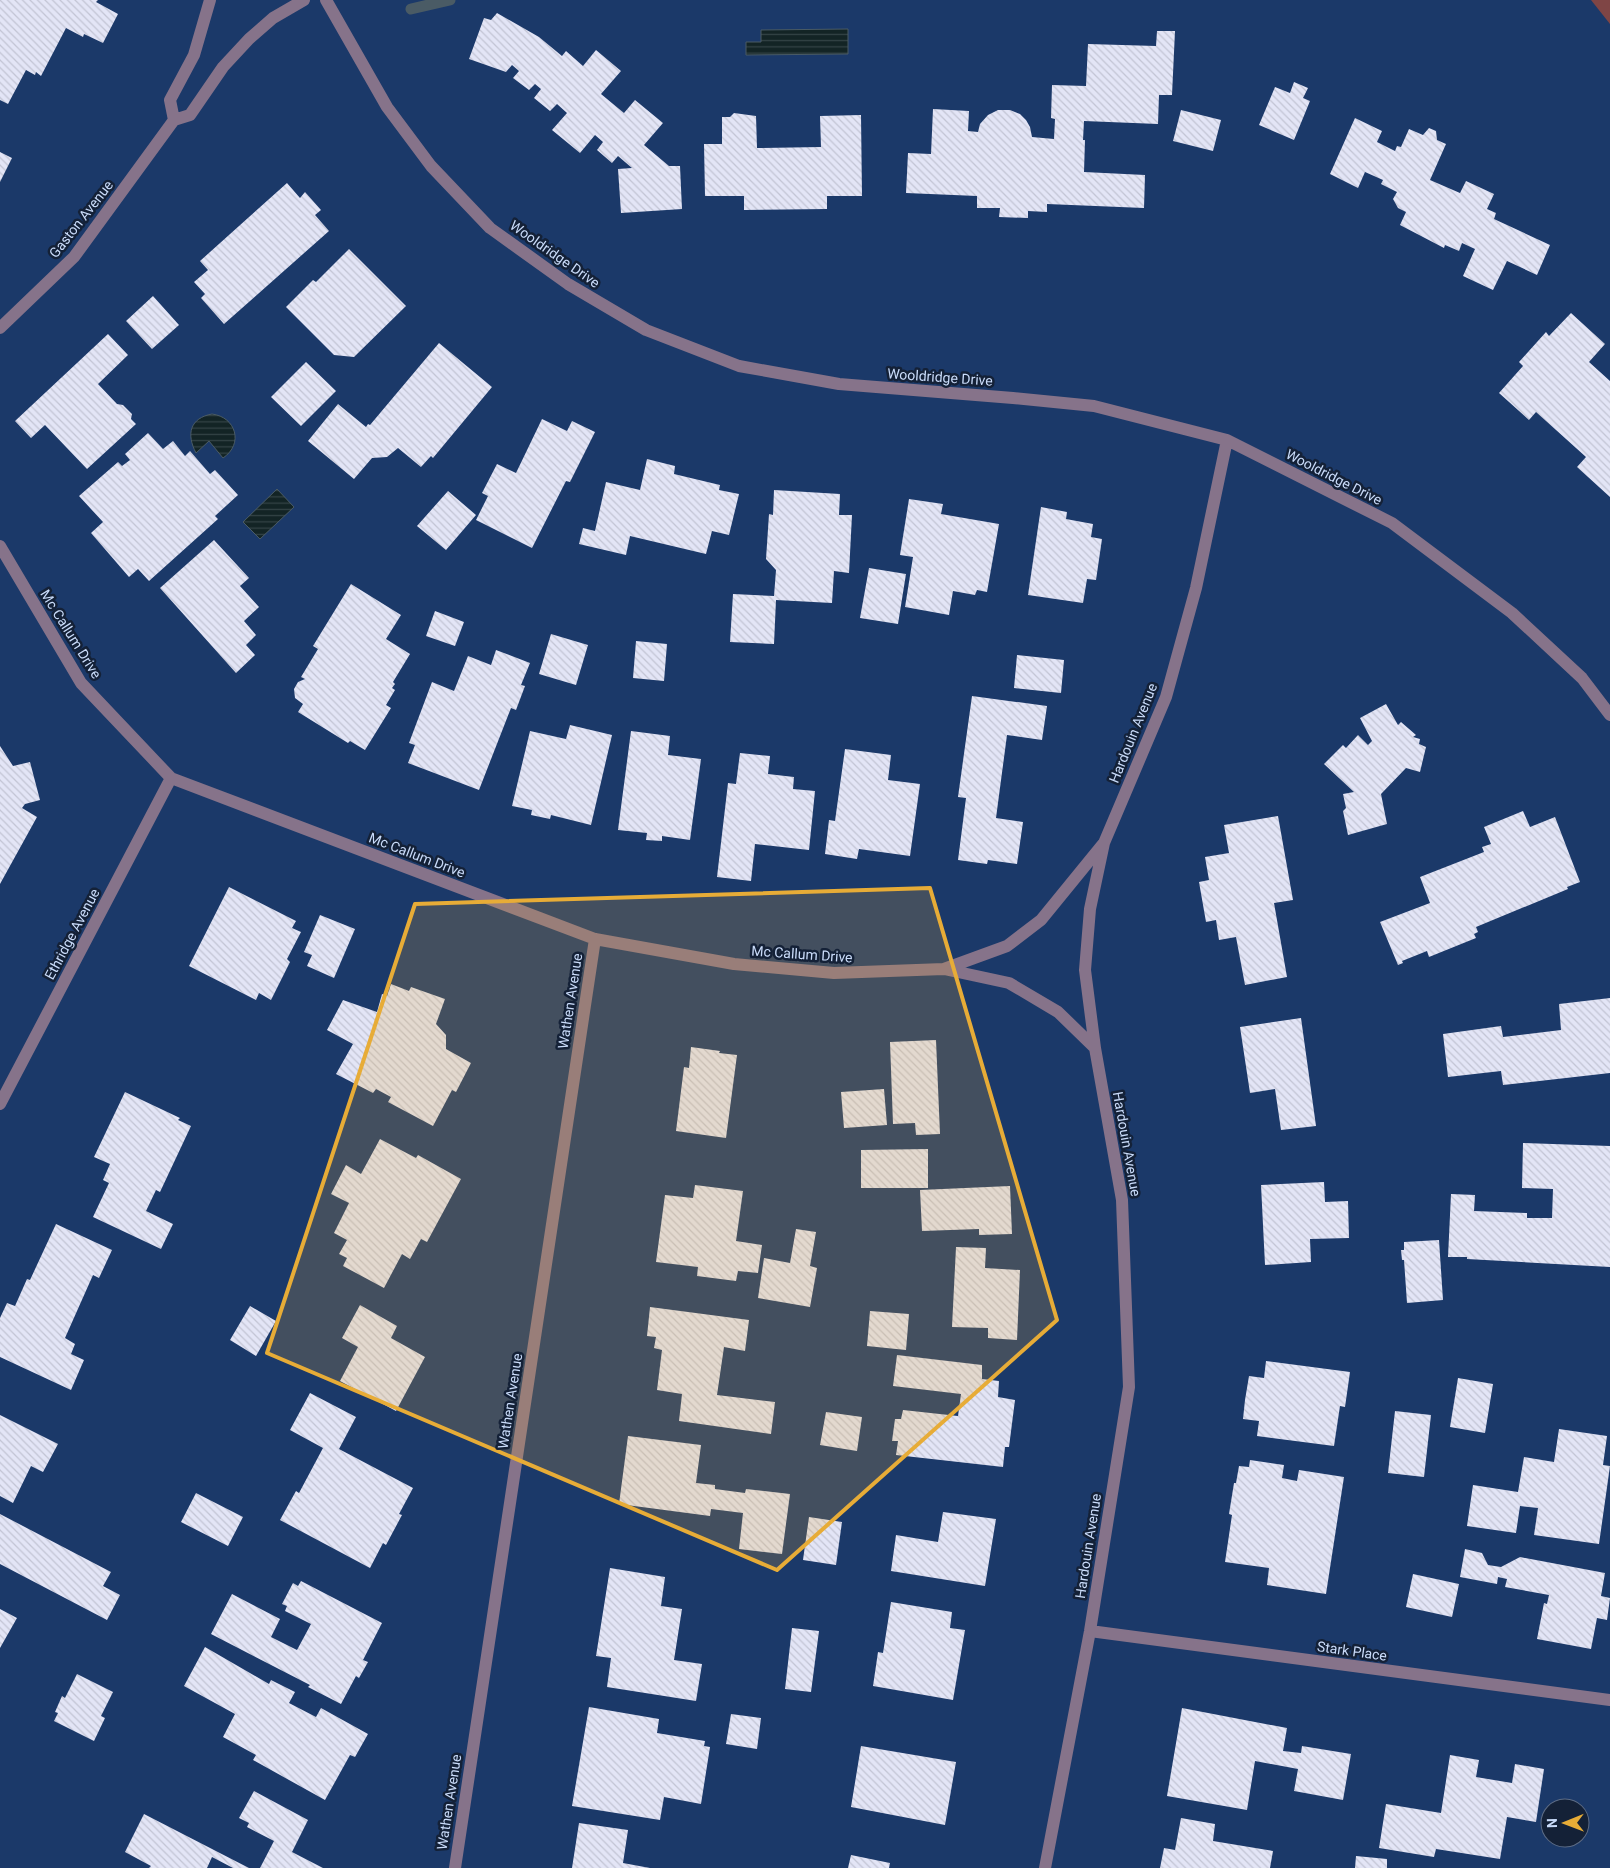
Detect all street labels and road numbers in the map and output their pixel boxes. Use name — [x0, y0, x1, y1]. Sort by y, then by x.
street label: Gaston Avenue — [46, 177, 116, 261]
street label: Wooldridge Drive — [507, 217, 603, 291]
street label: Wooldridge Drive — [887, 365, 993, 389]
street label: Wooldridge Drive — [1283, 446, 1385, 508]
street label: Mc Callum Drive — [37, 587, 105, 681]
street label: Hardouin Avenue — [1106, 681, 1160, 785]
street label: Mc Callum Drive — [367, 829, 467, 881]
street label: Ethridge Avenue — [41, 886, 103, 982]
street label: Mc Callum Drive — [751, 942, 853, 966]
street label: Wathen Avenue — [555, 952, 585, 1050]
street label: Hardouin Avenue — [1110, 1090, 1144, 1198]
street label: Wathen Avenue — [495, 1352, 525, 1450]
street label: Hardouin Avenue — [1072, 1492, 1104, 1600]
street label: Stark Place — [1316, 1638, 1388, 1664]
street label: Wathen Avenue — [434, 1753, 464, 1851]

